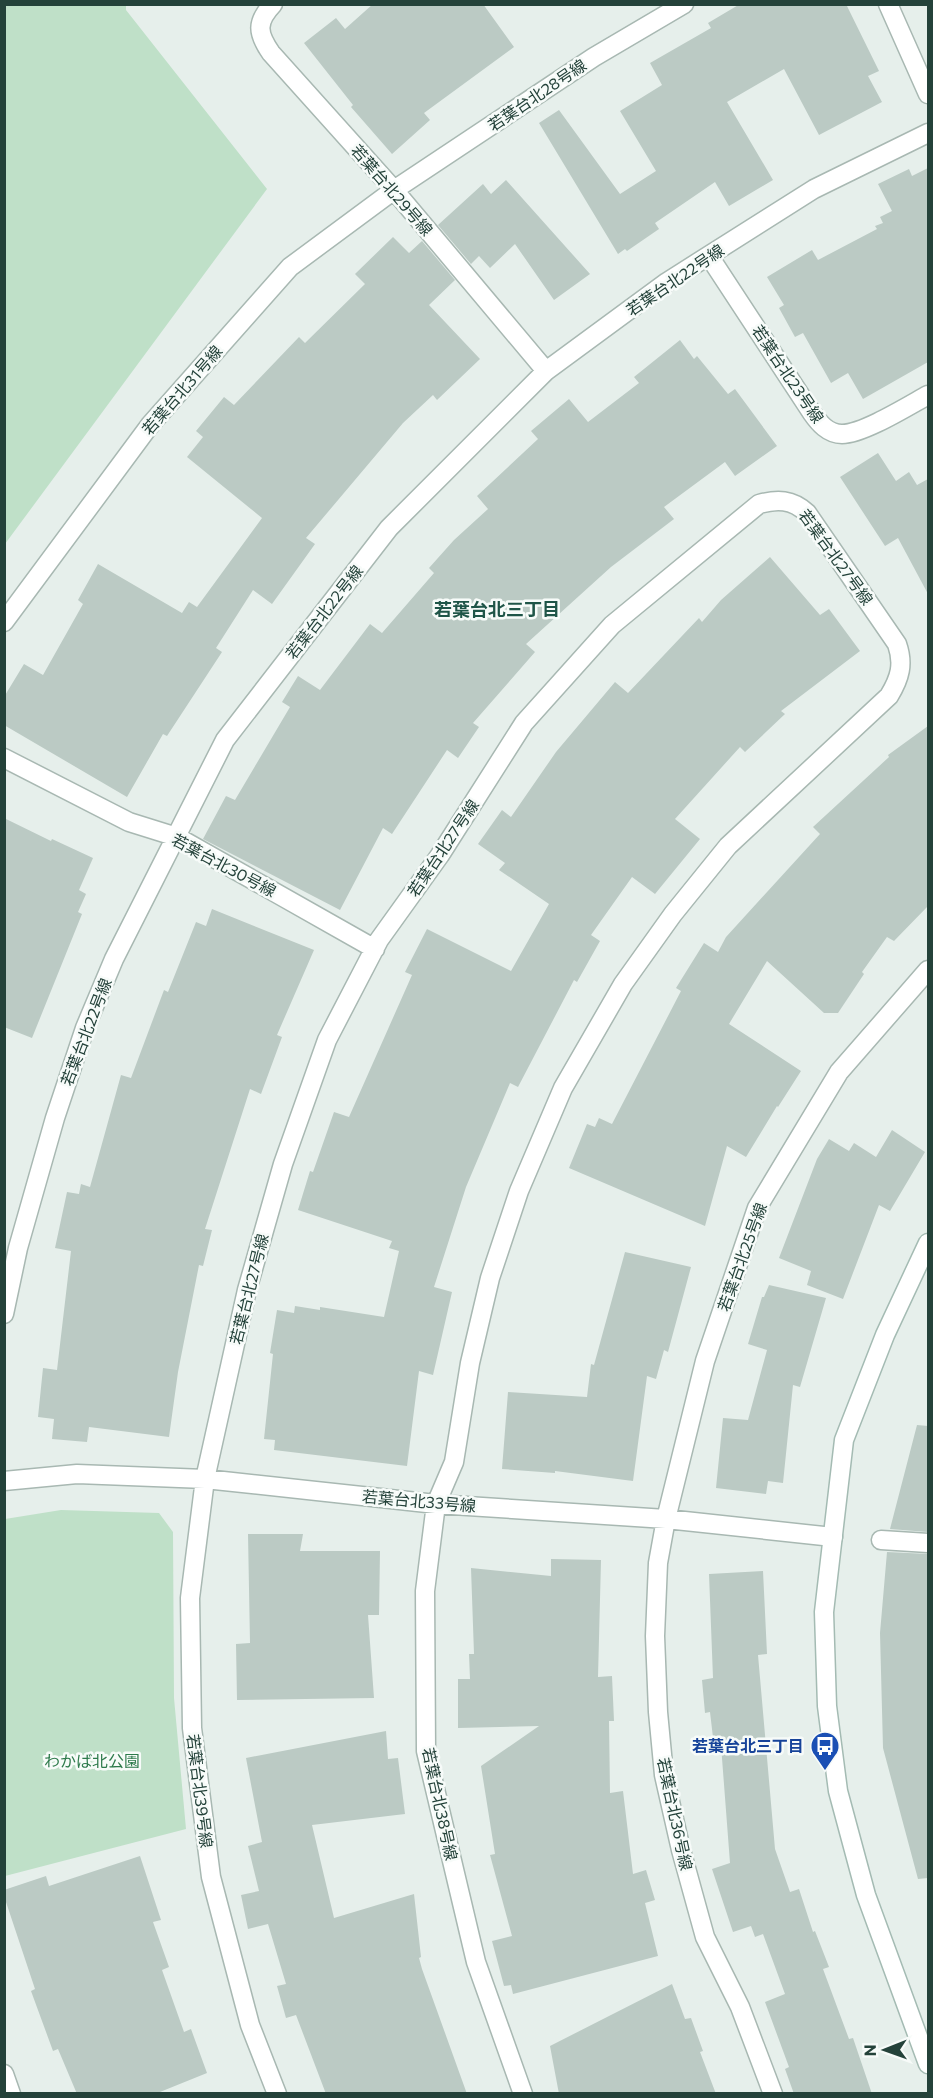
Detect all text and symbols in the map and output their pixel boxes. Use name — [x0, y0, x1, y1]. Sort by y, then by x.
street label: 若葉台北28号線 — [484, 55, 590, 134]
street label: 若葉台北29号線 — [348, 140, 437, 239]
street label: 若葉台北22号線 — [622, 240, 727, 319]
street label: 若葉台北23号線 — [749, 321, 828, 426]
street label: 若葉台北31号線 — [138, 341, 226, 438]
street label: 若葉台北27号線 — [795, 505, 877, 608]
street label: 若葉台北22号線 — [281, 561, 366, 662]
district label: 若葉台北三丁目 — [434, 598, 560, 620]
street label: 若葉台北27号線 — [403, 795, 482, 900]
street label: 若葉台北30号線 — [169, 829, 280, 900]
street label: 若葉台北22号線 — [56, 975, 115, 1088]
street label: 若葉台北25号線 — [713, 1200, 770, 1314]
street label: 若葉台北27号線 — [226, 1232, 271, 1346]
street label: 若葉台北33号線 — [361, 1486, 477, 1515]
bus stop icon: 若葉台北三丁目 — [809, 1730, 841, 1772]
street label: 若葉台北39号線 — [184, 1733, 217, 1849]
place label: 若葉台北三丁目 — [692, 1736, 804, 1755]
street label: 若葉台北38号線 — [419, 1746, 462, 1862]
park label: わかば北公園 — [44, 1751, 140, 1770]
street label: 若葉台北36号線 — [654, 1756, 697, 1872]
north arrow — [855, 2020, 915, 2080]
text: N — [860, 2044, 879, 2056]

